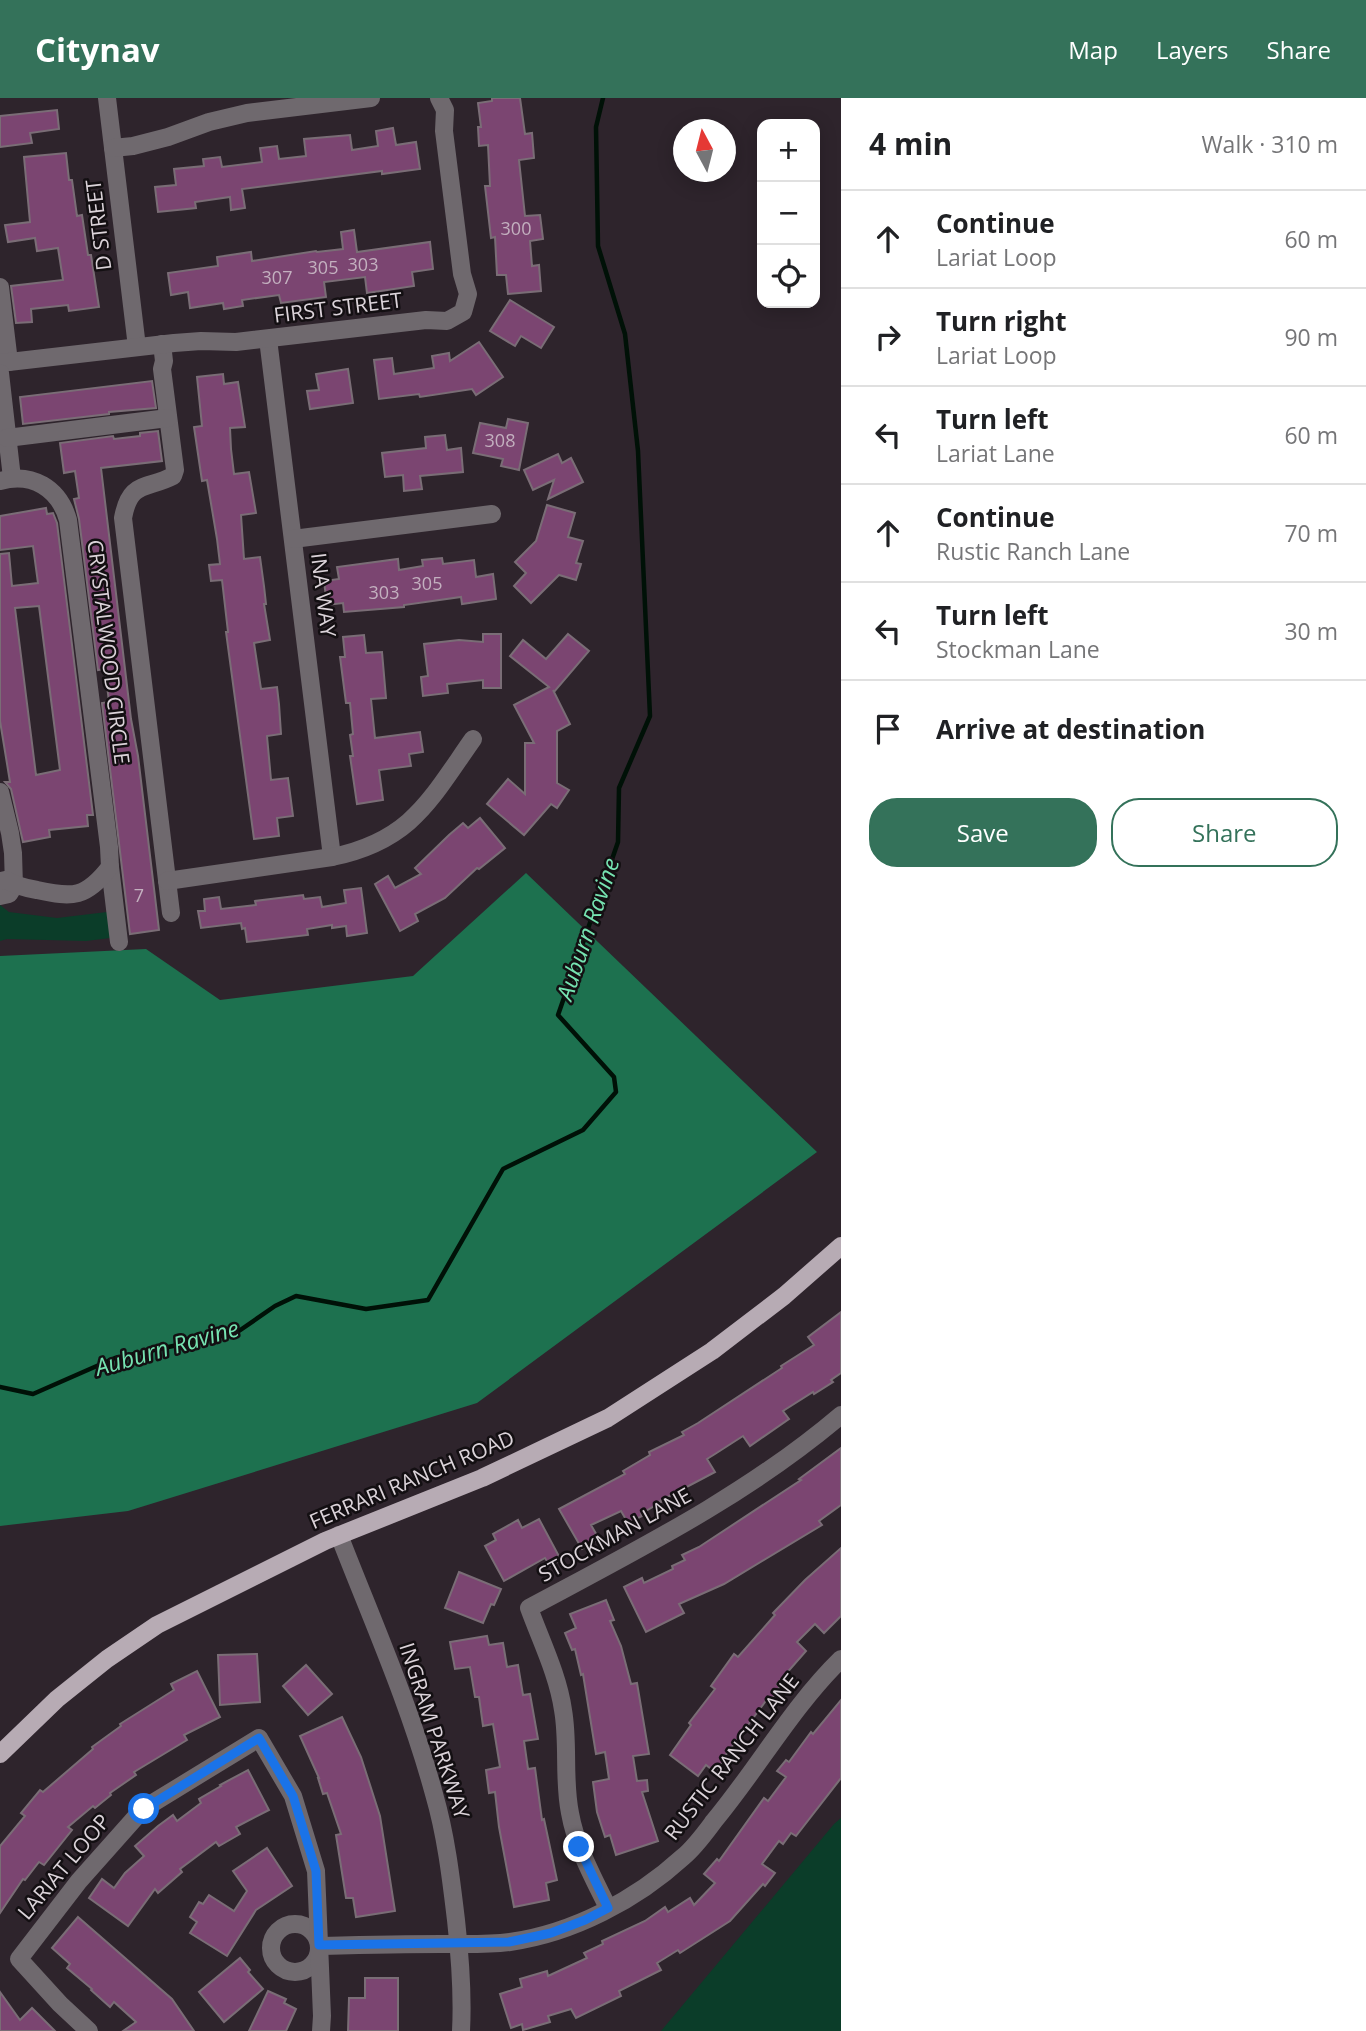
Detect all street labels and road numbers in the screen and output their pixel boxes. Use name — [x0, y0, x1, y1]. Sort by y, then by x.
street label: D STREET — [78, 178, 117, 272]
street label: FIRST STREET — [272, 285, 404, 329]
street label: CRYSTALWOOD CIRCLE — [81, 538, 137, 766]
street label: INA WAY — [305, 551, 343, 639]
street label: FERRARI RANCH ROAD — [305, 1423, 518, 1535]
street label: STOCKMAN LANE — [533, 1481, 696, 1588]
street label: INGRAM PARKWAY — [393, 1639, 477, 1823]
street label: RUSTIC RANCH LANE — [657, 1667, 805, 1845]
street label: LARIAT LOOP — [11, 1808, 116, 1925]

